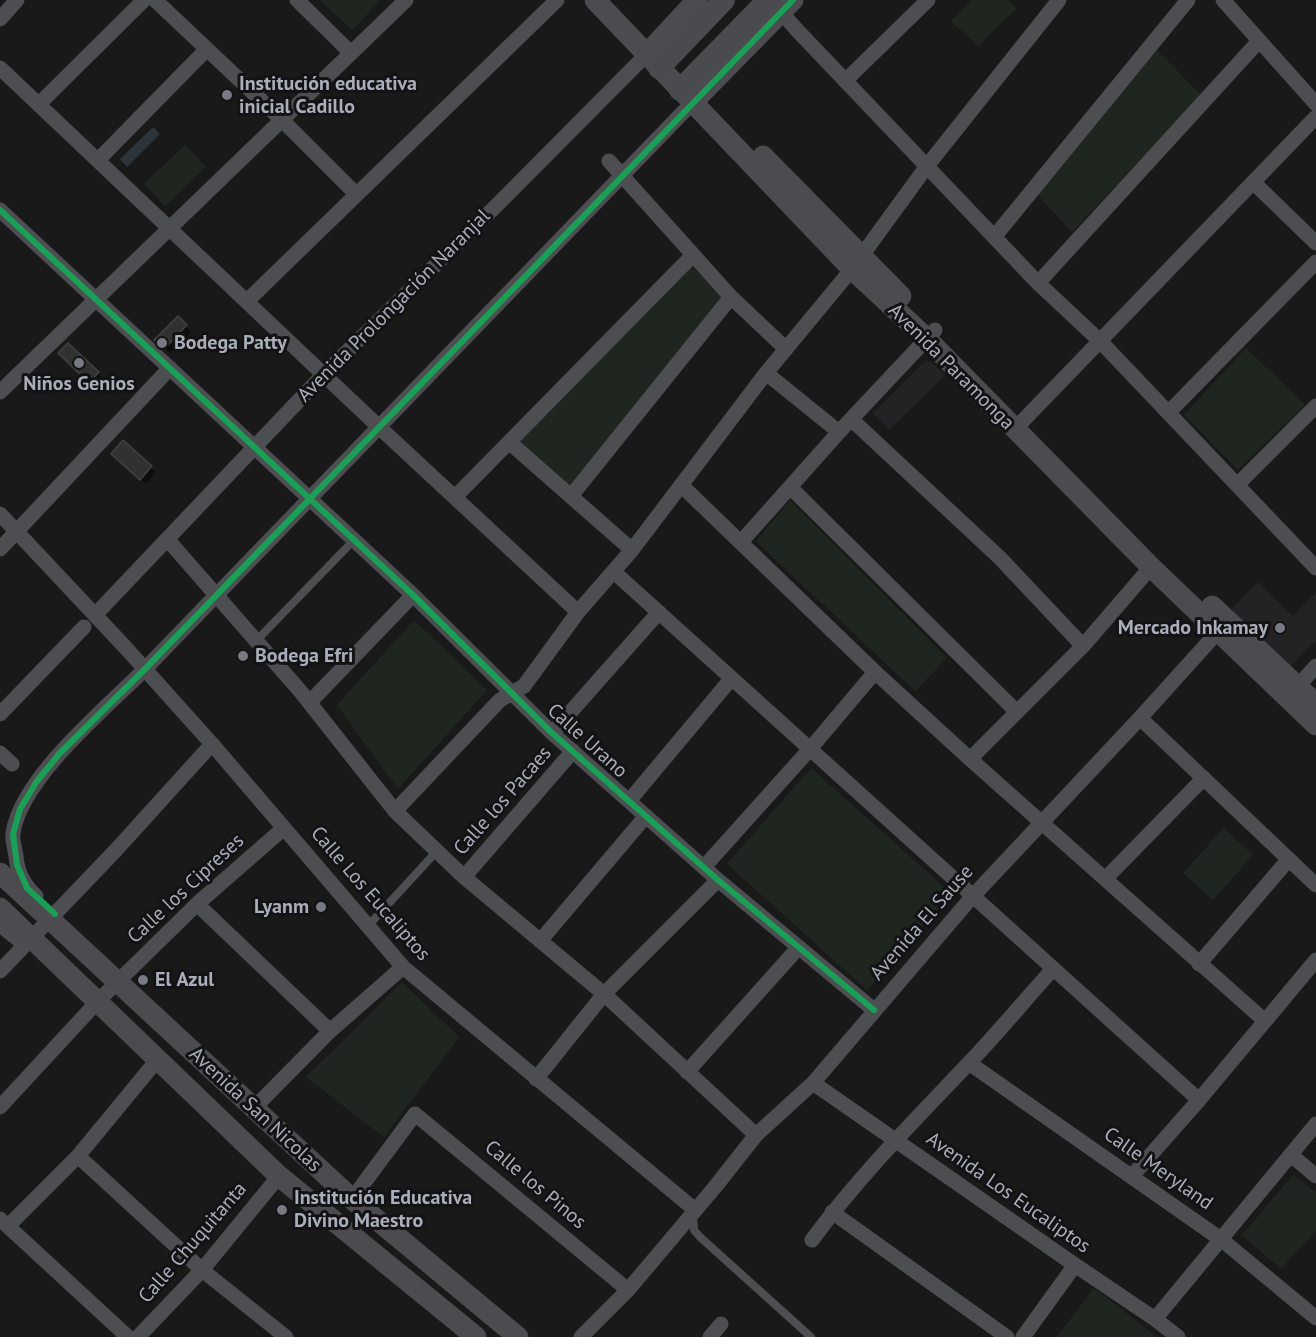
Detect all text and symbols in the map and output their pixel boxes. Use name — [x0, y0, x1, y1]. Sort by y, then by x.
place label: Institución educativa inicial Cadillo — [239, 72, 417, 119]
marker: Institución educativa inicial Cadillo — [220, 88, 234, 102]
street label: Avenida Prolongación Naranjal — [293, 205, 495, 407]
street label: Avenida Paramonga — [883, 299, 1019, 435]
place label: Bodega Patty — [174, 331, 287, 355]
marker: Bodega Patty — [155, 336, 169, 350]
marker: Niños Genios — [72, 356, 86, 370]
place label: Niños Genios — [23, 372, 135, 396]
place label: Mercado Inkamay — [1118, 616, 1268, 640]
marker: Mercado Inkamay — [1273, 621, 1287, 635]
place label: Bodega Efri — [255, 644, 353, 668]
marker: Bodega Efri — [236, 649, 250, 663]
street label: Calle Urano — [542, 699, 632, 783]
street label: Calle los Pacaes — [449, 742, 557, 860]
street label: Calle Los Eucaliptos — [305, 822, 435, 966]
street label: Calle los Cipreses — [123, 829, 249, 949]
street label: Avenida El Sause — [865, 861, 979, 985]
place label: Lyanm — [254, 895, 309, 919]
marker: Lyanm — [314, 900, 328, 914]
place label: El Azul — [155, 968, 214, 992]
marker: El Azul — [136, 973, 150, 987]
street label: Avenida San Nicolas — [184, 1043, 326, 1177]
street label: Calle Meryland — [1099, 1123, 1217, 1215]
street label: Avenida Los Eucaliptos — [921, 1127, 1095, 1259]
street label: Calle los Pinos — [479, 1136, 591, 1234]
street label: Calle Chuquitanta — [134, 1178, 252, 1308]
place label: Institución Educativa Divino Maestro — [294, 1186, 472, 1233]
marker: Institución Educativa Divino Maestro — [275, 1203, 289, 1217]

